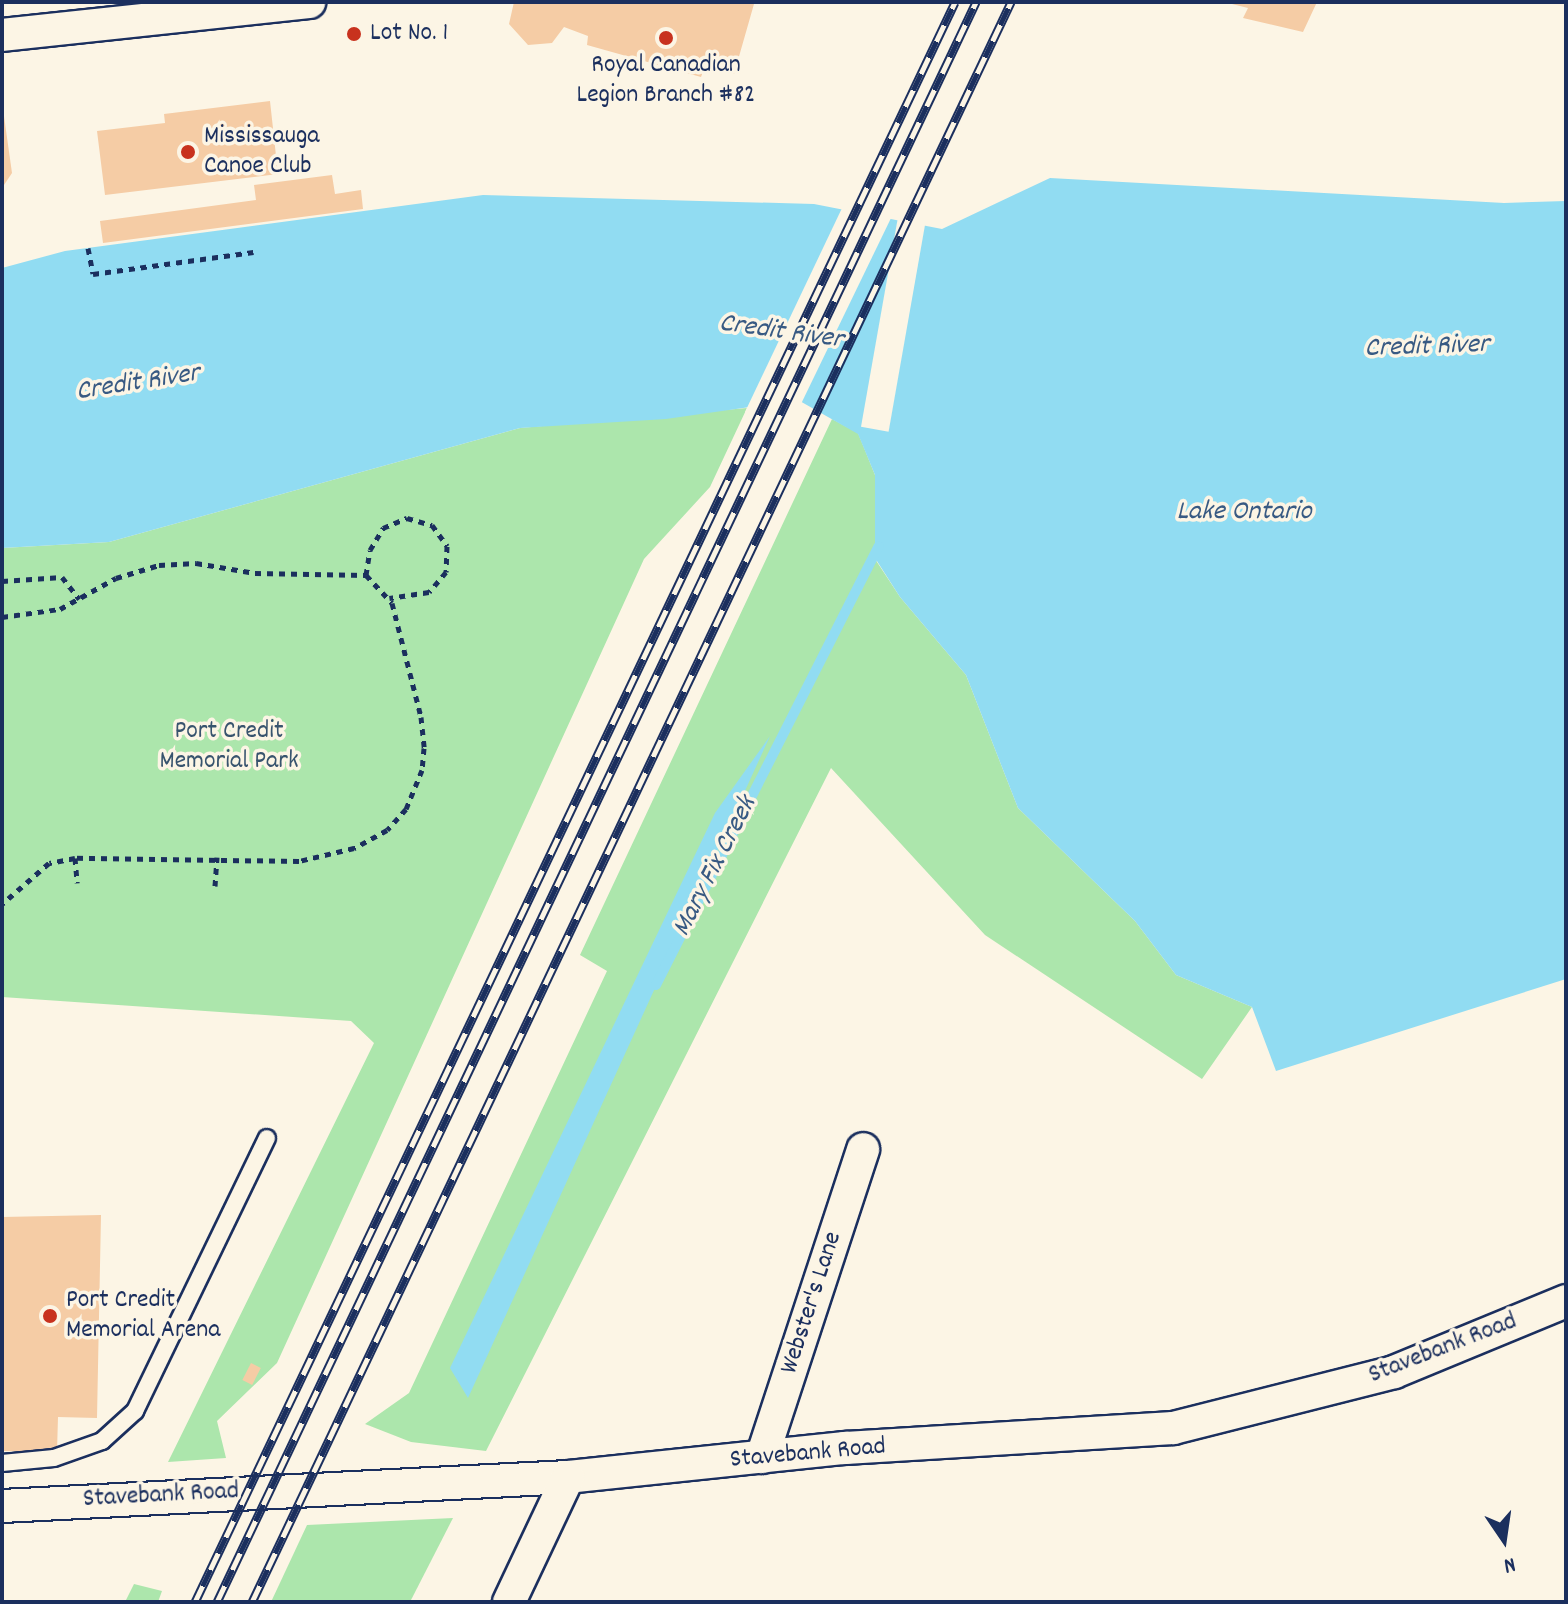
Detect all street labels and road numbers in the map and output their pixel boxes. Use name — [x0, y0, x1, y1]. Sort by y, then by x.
street label: Webster's Lane — [774, 1228, 850, 1378]
street label: Stavebank Road — [1364, 1306, 1522, 1392]
street label: Stavebank Road — [729, 1432, 887, 1476]
street label: Stavebank Road — [82, 1476, 240, 1516]

